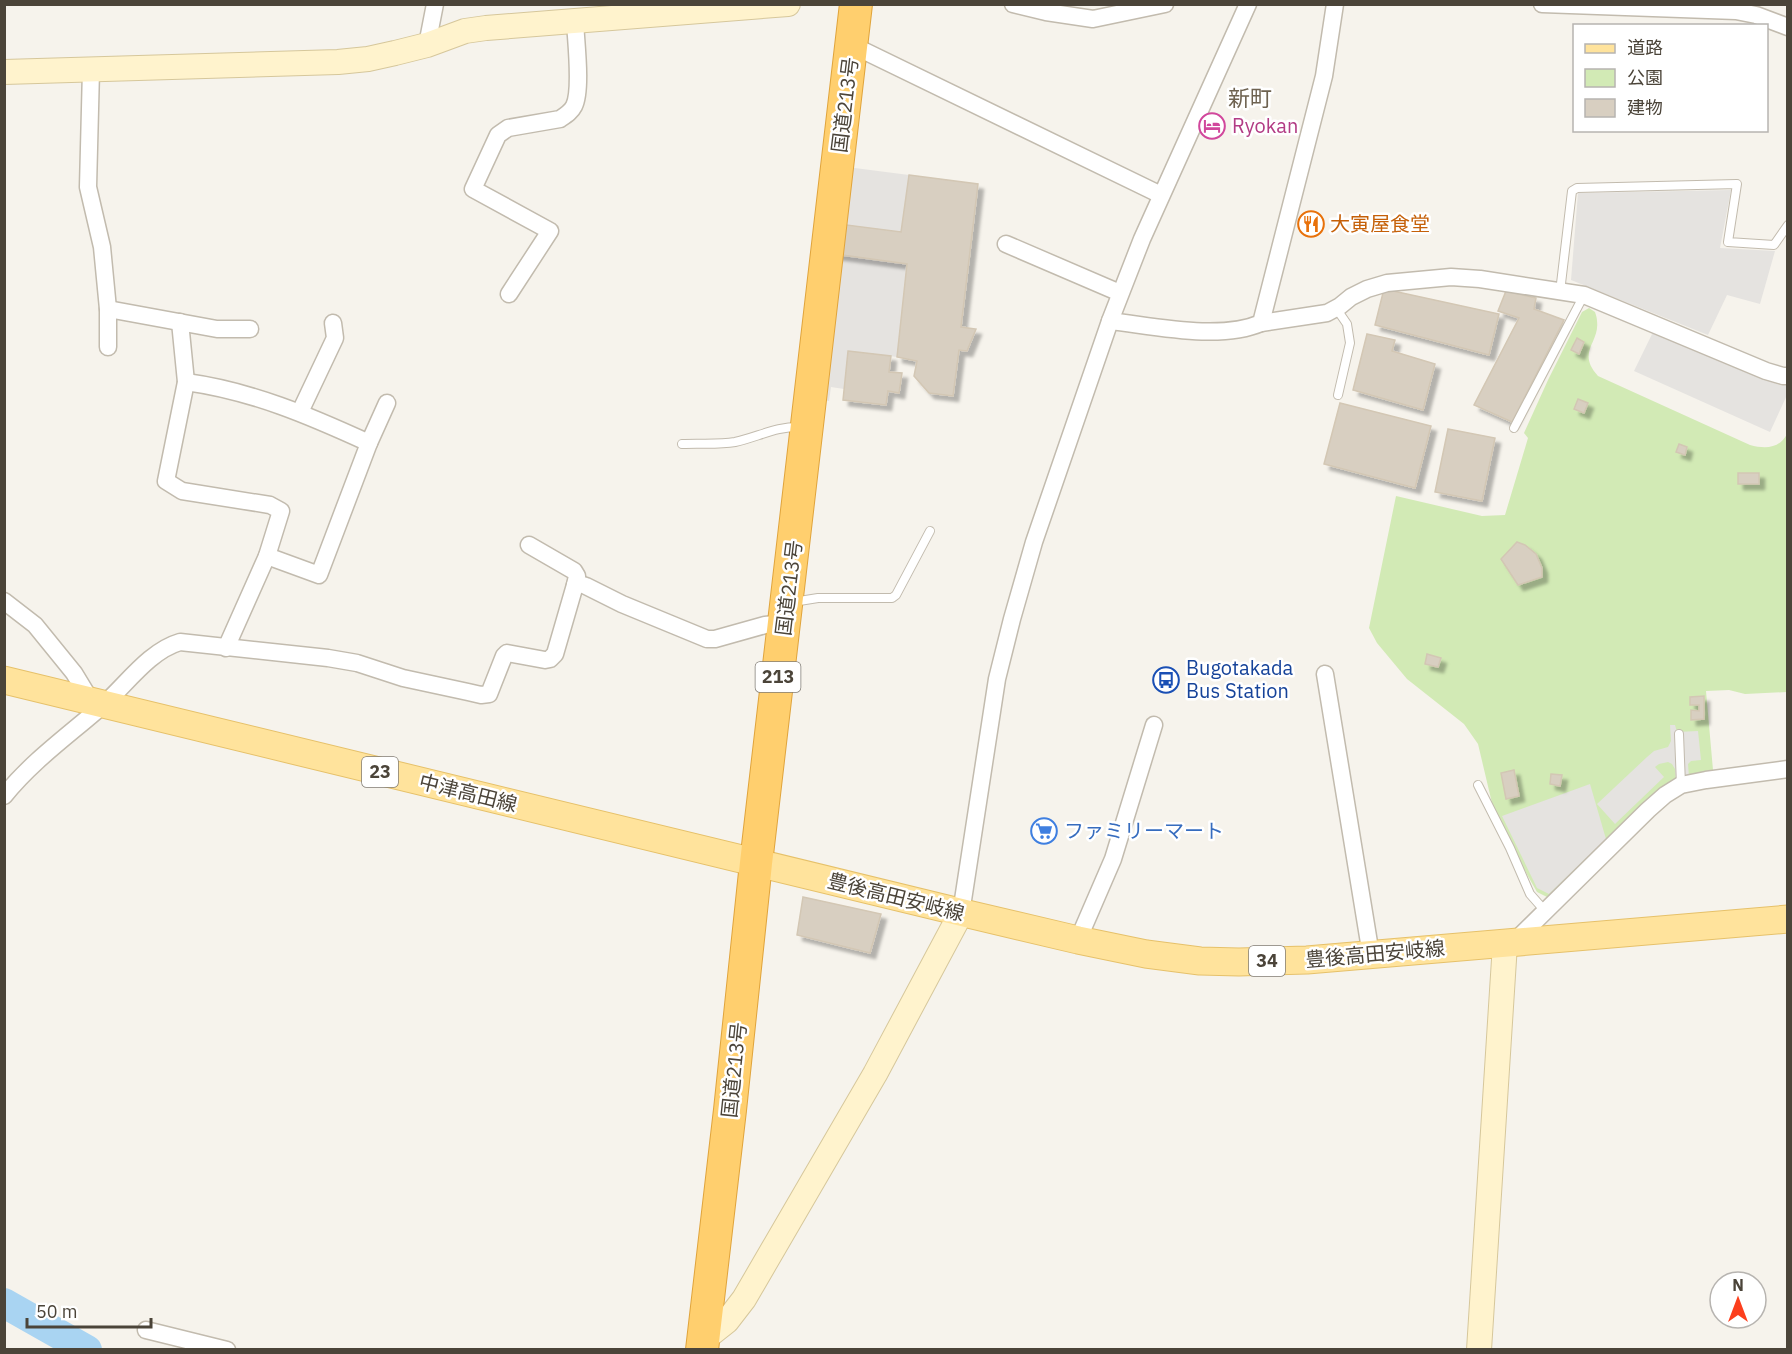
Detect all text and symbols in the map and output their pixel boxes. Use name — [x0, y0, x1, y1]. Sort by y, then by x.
legend — [1573, 24, 1768, 132]
text: 道路 — [1627, 36, 1663, 59]
street label: 国道213号 — [825, 56, 864, 154]
text: 公園 — [1627, 66, 1663, 89]
district label: 新町 — [1228, 83, 1272, 112]
text: 建物 — [1627, 96, 1663, 119]
hotel icon: Ryokan — [1197, 111, 1227, 141]
place label: Ryokan — [1232, 112, 1298, 139]
restaurant icon: 大寅屋食堂 — [1296, 209, 1326, 239]
place label: 大寅屋食堂 — [1330, 210, 1430, 237]
street label: 国道213号 — [769, 539, 808, 637]
place label: Bugotakada Bus Station — [1186, 654, 1293, 704]
road number: 213 — [756, 662, 800, 692]
bus stop icon: Bugotakada Bus Station — [1151, 665, 1181, 695]
road number: 23 — [362, 757, 398, 787]
street label: 中津高田線 — [416, 767, 520, 818]
supermarket icon: ファミリーマート — [1029, 816, 1059, 846]
place label: ファミリーマート — [1064, 817, 1224, 844]
street label: 豊後高田安岐線 — [825, 866, 967, 927]
street label: 豊後高田安岐線 — [1304, 934, 1446, 973]
road number: 34 — [1249, 946, 1285, 976]
street label: 国道213号 — [715, 1021, 752, 1119]
north arrow — [1708, 1270, 1768, 1330]
text: N — [1732, 1275, 1744, 1295]
scale bar — [27, 1291, 152, 1329]
text: 50 m — [36, 1300, 78, 1323]

